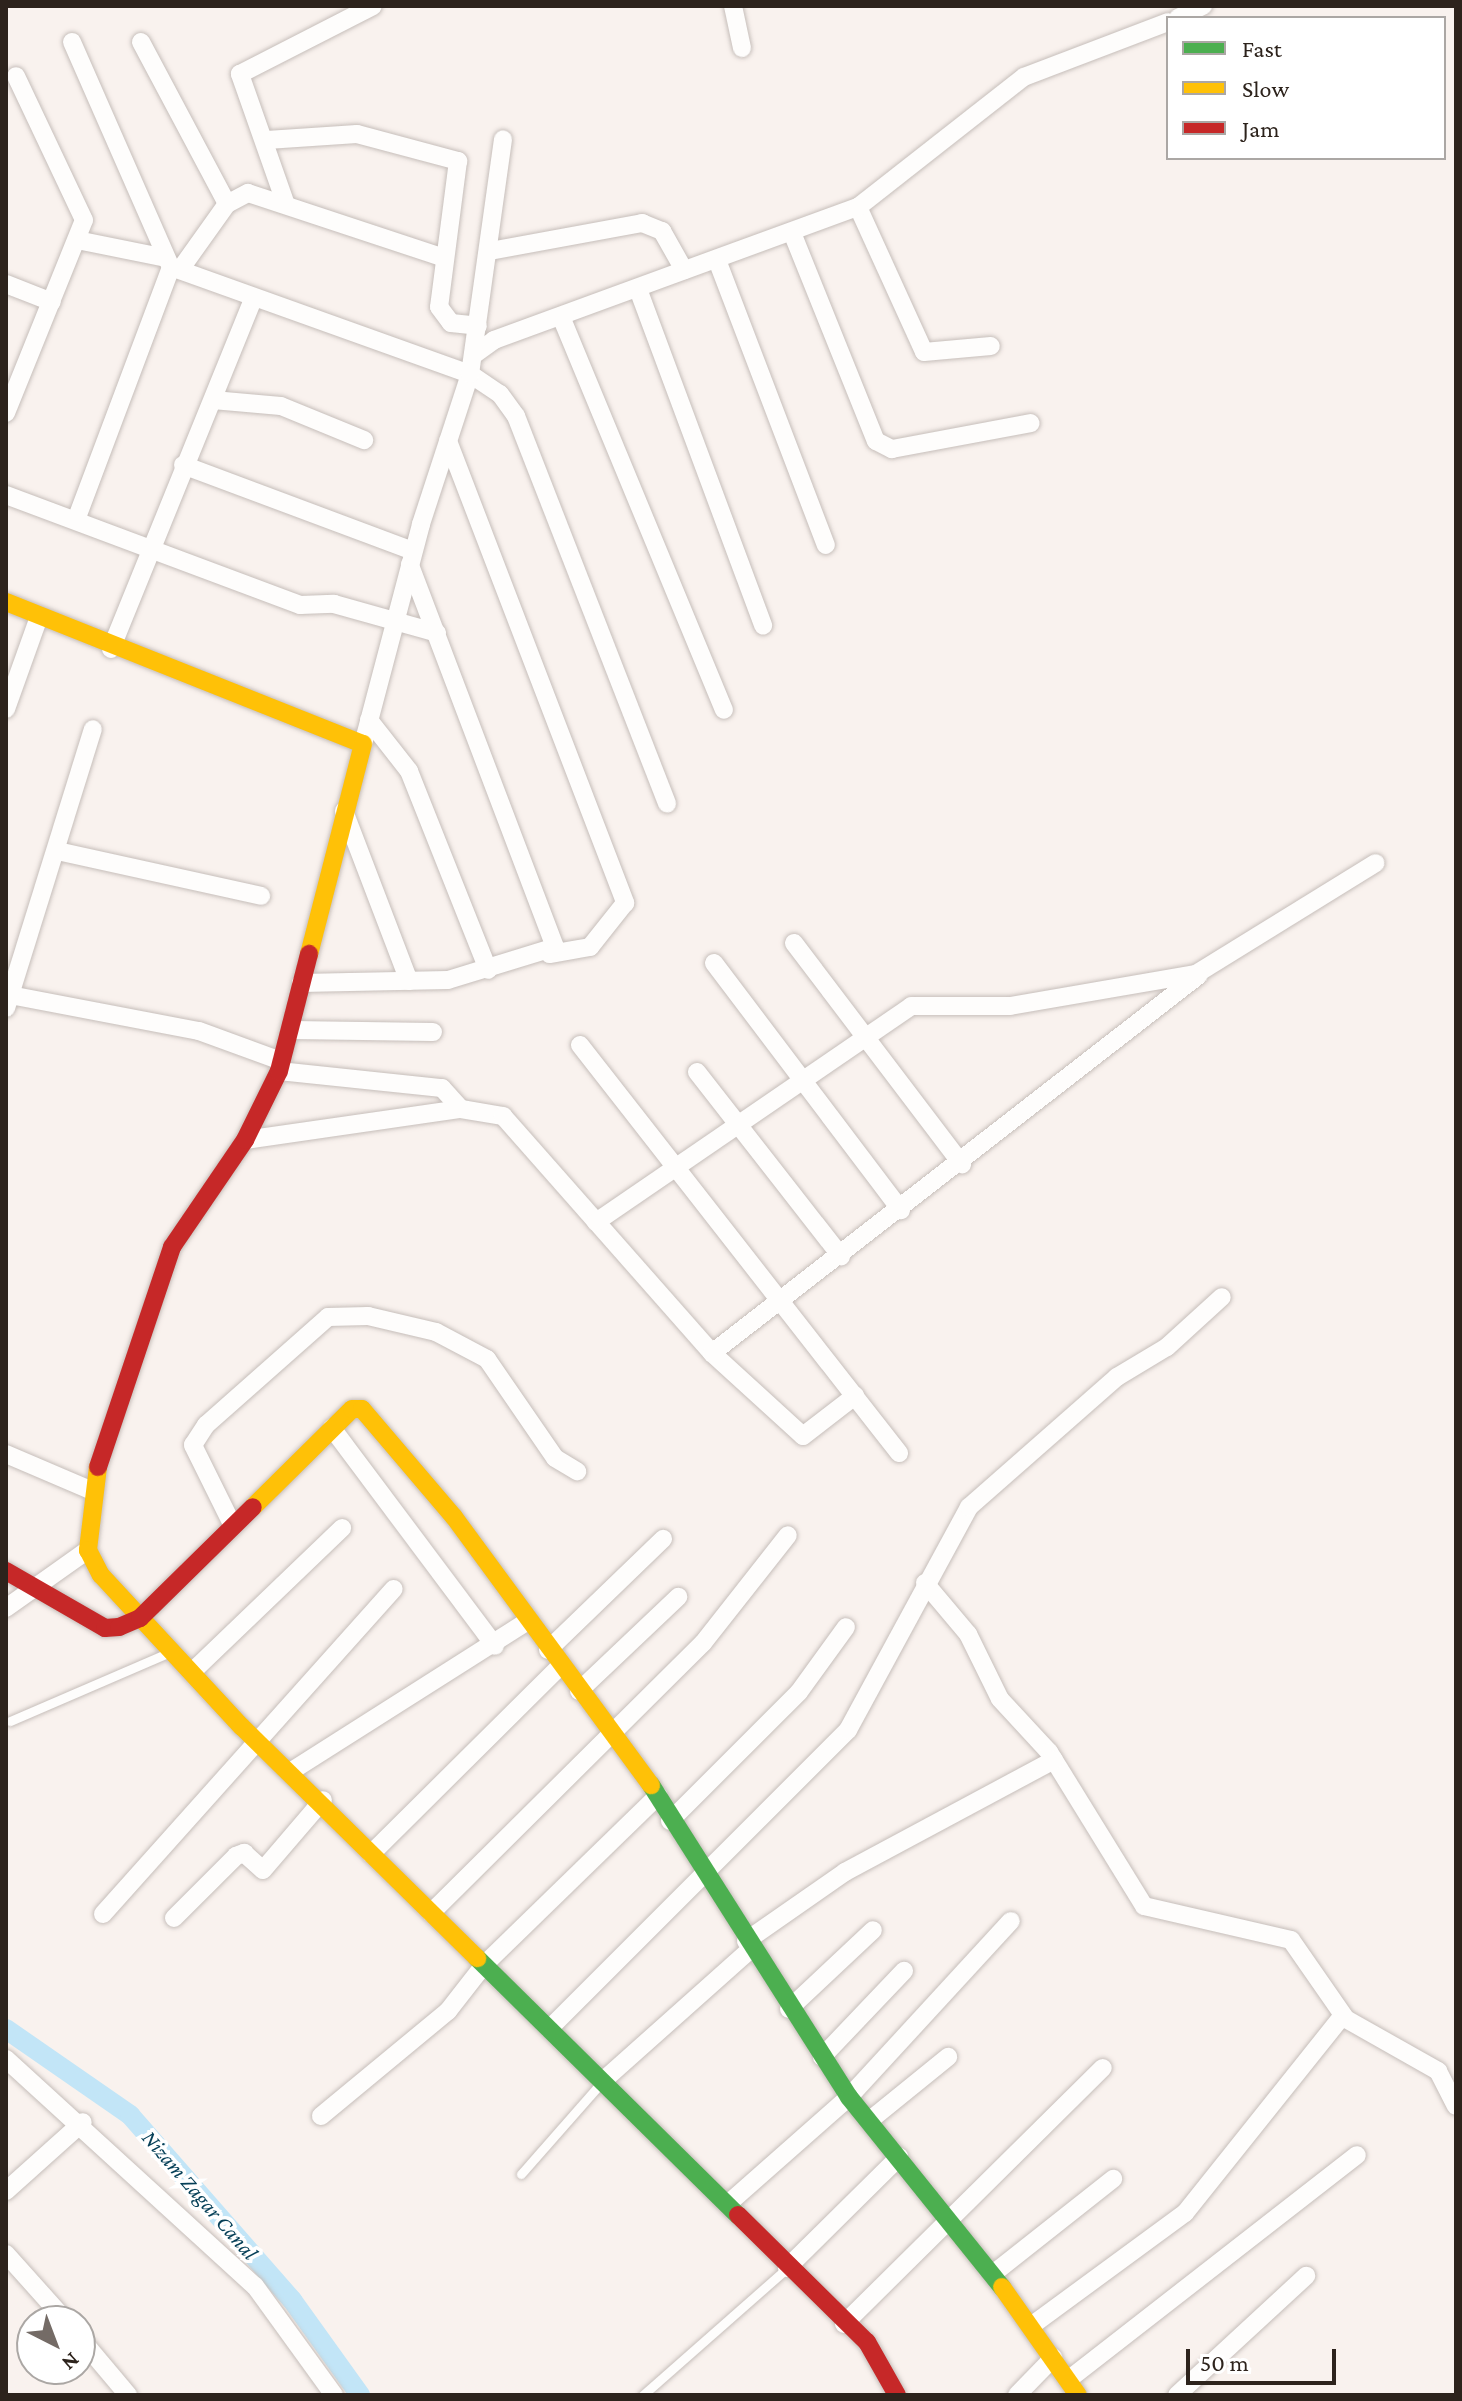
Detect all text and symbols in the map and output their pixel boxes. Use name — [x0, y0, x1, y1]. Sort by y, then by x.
legend — [1166, 16, 1446, 160]
text: Fast — [1242, 35, 1282, 62]
text: Slow — [1242, 75, 1289, 102]
text: Jam — [1242, 115, 1280, 142]
water label: Nizam Zagar Canal — [137, 2125, 263, 2265]
north arrow — [16, 2305, 96, 2385]
scale bar — [1190, 2333, 1340, 2383]
text: N — [57, 2347, 85, 2376]
text: 50 m — [1200, 2349, 1249, 2376]

